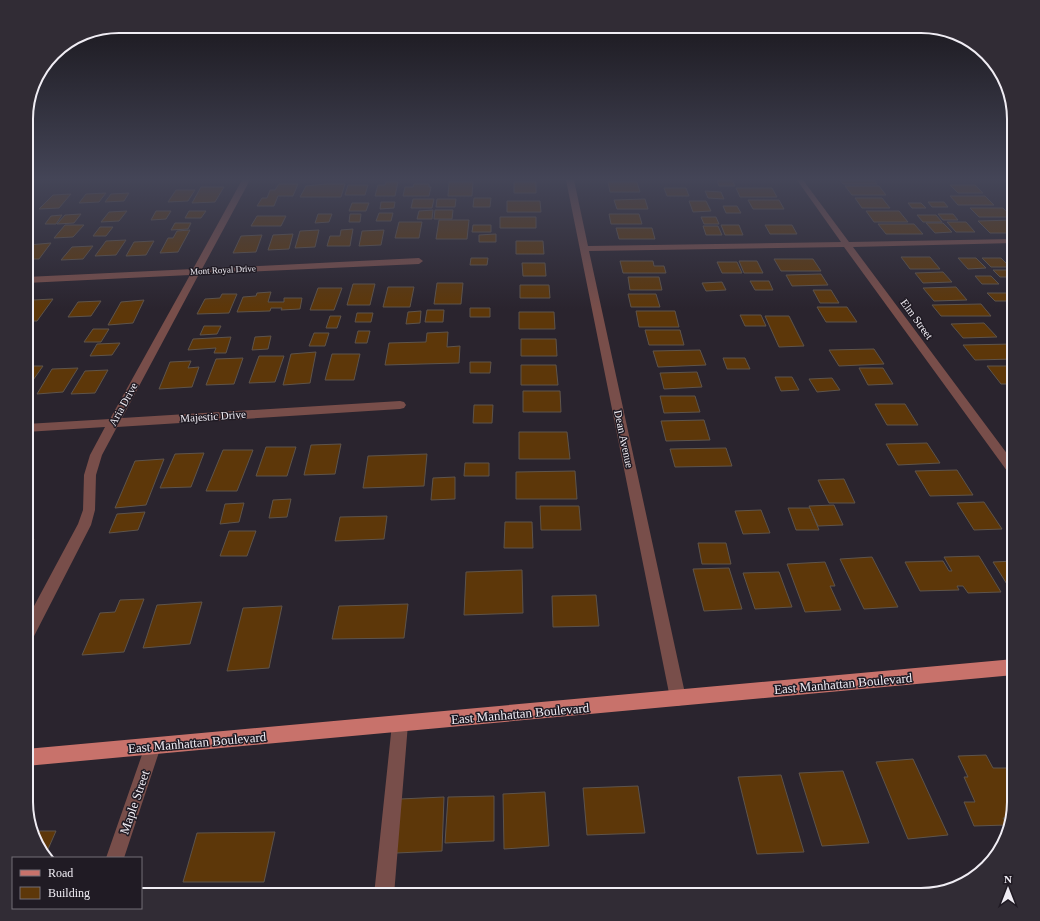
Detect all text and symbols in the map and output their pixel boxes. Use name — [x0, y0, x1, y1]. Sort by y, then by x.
street label: Mont Royal Drive — [190, 263, 256, 277]
street label: Elm Street — [898, 297, 936, 341]
street label: Aria Drive — [106, 380, 140, 428]
street label: Majestic Drive — [180, 408, 246, 424]
street label: Dean Avenue — [612, 409, 636, 469]
street label: East Manhattan Boulevard — [773, 670, 913, 697]
street label: East Manhattan Boulevard — [450, 700, 590, 727]
street label: East Manhattan Boulevard — [127, 729, 267, 756]
street label: Maple Street — [117, 768, 153, 836]
legend — [12, 857, 142, 909]
text: Road — [48, 866, 73, 880]
north arrow — [988, 869, 1028, 909]
text: N — [1004, 873, 1012, 885]
text: Building — [48, 886, 90, 900]

